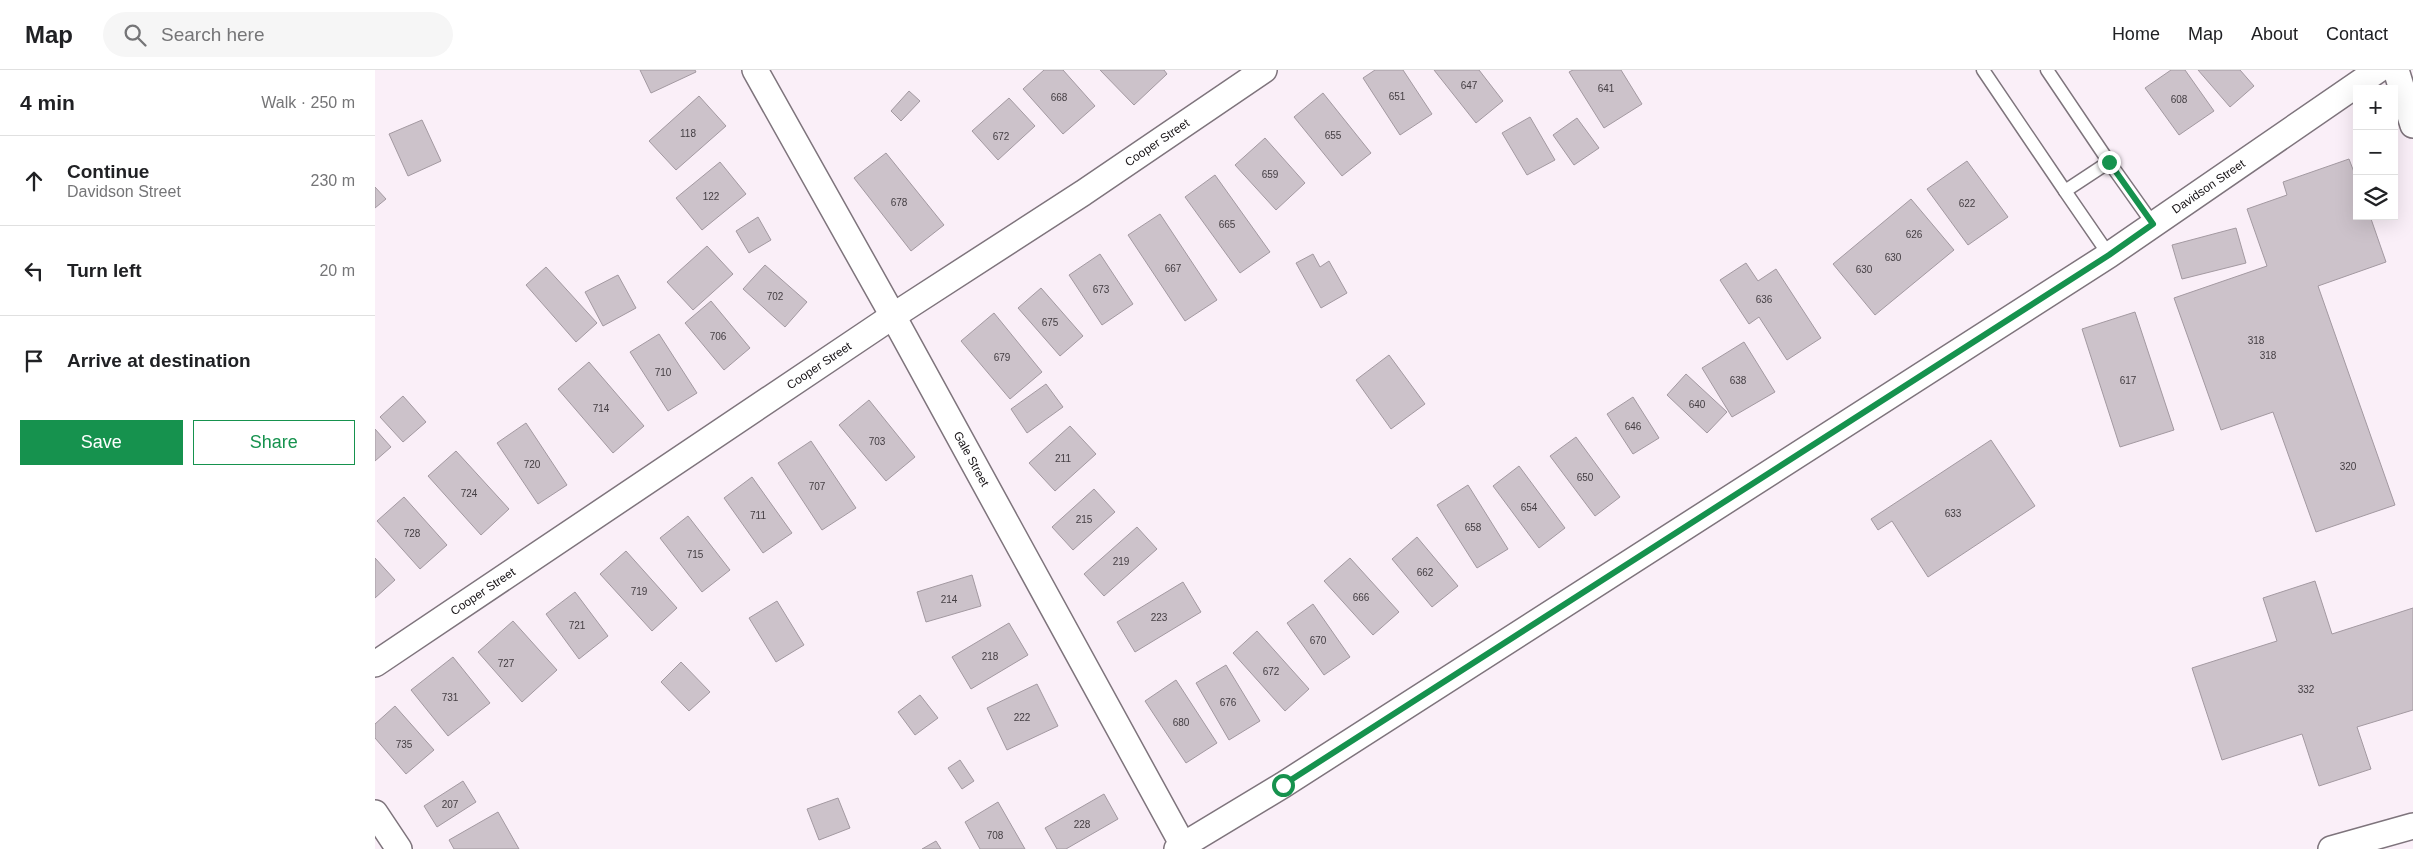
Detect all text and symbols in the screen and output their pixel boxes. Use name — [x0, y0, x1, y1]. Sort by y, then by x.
search box — [103, 12, 453, 57]
text: Map — [25, 21, 73, 48]
icon: search — [121, 21, 149, 49]
text: Search here — [161, 24, 265, 45]
text: Home — [2112, 24, 2160, 44]
text: Map — [2188, 24, 2223, 44]
text: About — [2251, 24, 2298, 44]
text: Contact — [2326, 24, 2388, 44]
house number: 647 — [1461, 80, 1478, 91]
house number: 641 — [1598, 83, 1615, 94]
map controls — [2353, 85, 2398, 220]
button: + — [2353, 85, 2398, 130]
text: 4 min — [20, 91, 75, 114]
house number: 651 — [1389, 91, 1406, 102]
house number: 668 — [1051, 92, 1068, 103]
text: Walk · 250 m — [261, 94, 355, 111]
house number: 608 — [2171, 94, 2188, 105]
street label: Cooper Street — [1122, 115, 1193, 169]
house number: 118 — [680, 128, 696, 139]
house number: 655 — [1325, 130, 1342, 141]
button: − — [2353, 130, 2398, 175]
house number: 672 — [993, 131, 1010, 142]
route end — [2098, 151, 2121, 174]
street label: Davidson Street — [2169, 156, 2248, 217]
text: Continue — [67, 161, 149, 182]
icon: ahead — [20, 167, 48, 195]
house number: 659 — [1262, 169, 1279, 180]
text: 230 m — [311, 172, 355, 189]
button: layers — [2353, 175, 2398, 220]
text: Davidson Street — [67, 183, 181, 200]
house number: 122 — [703, 191, 720, 202]
house number: 678 — [891, 197, 908, 208]
house number: 622 — [1959, 198, 1976, 209]
house number: 665 — [1219, 219, 1236, 230]
house number: 626 — [1906, 229, 1923, 240]
house number: 630 — [1885, 252, 1902, 263]
icon: left — [20, 257, 48, 285]
text: Turn left — [67, 260, 142, 281]
text: 20 m — [319, 262, 355, 279]
house number: 667 — [1165, 263, 1182, 274]
house number: 630 — [1856, 264, 1873, 275]
house number: 673 — [1093, 284, 1110, 295]
house number: 702 — [767, 291, 784, 302]
house number: 636 — [1756, 294, 1773, 305]
house number: 675 — [1042, 317, 1059, 328]
house number: 706 — [710, 331, 727, 342]
house number: 318 — [2248, 335, 2265, 346]
street label: Cooper Street — [784, 339, 855, 392]
icon: arrive — [20, 347, 48, 375]
text: Arrive at destination — [67, 350, 251, 371]
house number: 318 — [2260, 350, 2277, 361]
house number: 679 — [994, 352, 1011, 363]
house number: 710 — [655, 367, 672, 378]
house number: 638 — [1730, 375, 1747, 386]
house number: 617 — [2120, 375, 2137, 386]
house number: 640 — [1689, 399, 1706, 410]
house number: 714 — [593, 403, 610, 414]
button: Save — [20, 420, 183, 465]
button: Share — [193, 420, 355, 465]
house number: 646 — [1625, 421, 1642, 432]
street label: Gale Street — [951, 429, 992, 490]
house number: 703 — [869, 436, 886, 447]
house number: 211 — [1055, 453, 1071, 464]
house number: 720 — [524, 459, 541, 470]
house number: 320 — [2340, 461, 2357, 472]
house number: 650 — [1577, 472, 1594, 483]
house number: 707 — [809, 481, 826, 492]
house number: 724 — [461, 488, 478, 499]
house number: 654 — [1521, 502, 1538, 513]
house number: 633 — [1945, 508, 1962, 519]
house number: 711 — [750, 510, 766, 521]
house number: 215 — [1076, 514, 1093, 525]
house number: 658 — [1465, 522, 1482, 533]
house number: 728 — [404, 528, 421, 539]
house number: 715 — [687, 549, 704, 560]
house number: 219 — [1113, 556, 1130, 567]
street label: Cooper Street — [448, 564, 518, 618]
house number: 662 — [1417, 567, 1434, 578]
house number: 719 — [631, 586, 648, 597]
house number: 666 — [1353, 592, 1370, 603]
house number: 214 — [941, 594, 958, 605]
house number: 223 — [1151, 612, 1168, 623]
house number: 721 — [569, 620, 586, 631]
house number: 670 — [1310, 635, 1327, 646]
house number: 218 — [982, 651, 999, 662]
house number: 727 — [498, 658, 515, 669]
house number: 672 — [1263, 666, 1280, 677]
house number: 332 — [2298, 684, 2315, 695]
house number: 731 — [442, 692, 459, 703]
house number: 676 — [1220, 697, 1237, 708]
house number: 222 — [1014, 712, 1031, 723]
house number: 680 — [1173, 717, 1190, 728]
house number: 735 — [396, 739, 413, 750]
route start — [1272, 774, 1295, 797]
house number: 207 — [442, 799, 459, 810]
house number: 228 — [1074, 819, 1091, 830]
house number: 708 — [987, 830, 1004, 841]

